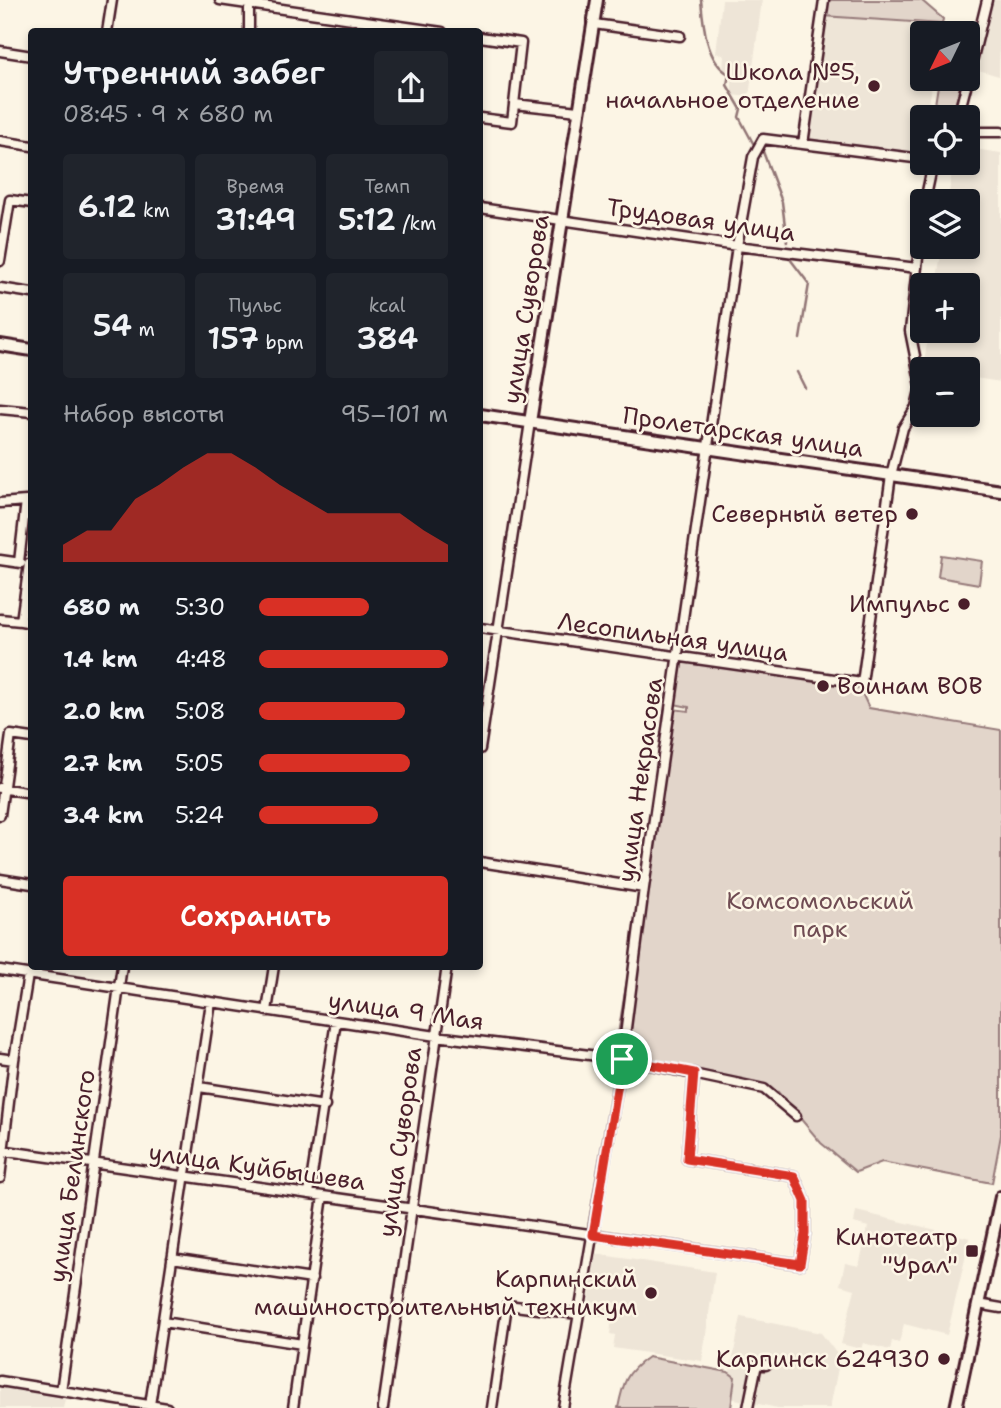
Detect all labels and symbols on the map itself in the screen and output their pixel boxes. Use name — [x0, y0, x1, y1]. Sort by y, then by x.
north arrow — [910, 21, 980, 91]
place label: Школа №5, начальное отделение — [605, 56, 860, 116]
marker: Школа №5, начальное отделение — [866, 78, 882, 94]
street label: Трудовая улица — [605, 191, 797, 249]
street label: улица Суворова — [495, 212, 557, 406]
street label: Пролетарская улица — [621, 399, 865, 465]
place label: Северный ветер — [711, 498, 898, 530]
marker: Северный ветер — [904, 506, 920, 522]
place label: Импульс — [849, 588, 950, 620]
marker: Импульс — [956, 596, 972, 612]
street label: Лесопильная улица — [556, 605, 790, 669]
place label: Воинам ВОВ — [837, 670, 983, 702]
street label: улица Некрасова — [610, 676, 670, 884]
marker: Воинам ВОВ — [815, 678, 831, 694]
park label: Комсомольский парк — [726, 885, 914, 945]
street label: улица 9 Мая — [326, 984, 486, 1038]
pin — [592, 1029, 652, 1089]
street label: улица Суворова — [371, 1045, 429, 1239]
street label: улица Белинского — [41, 1067, 103, 1285]
street label: улица Куйбышева — [147, 1136, 367, 1198]
place label: Кинотеатр "Урал" — [835, 1221, 958, 1281]
marker: Кинотеатр "Урал" — [964, 1243, 980, 1259]
place label: Карпинский машиностроительный техникум — [254, 1263, 637, 1323]
marker: Карпинский машиностроительный техникум — [643, 1285, 659, 1301]
place label: Карпинск 624930 — [716, 1343, 930, 1375]
marker: Карпинск 624930 — [936, 1351, 952, 1367]

